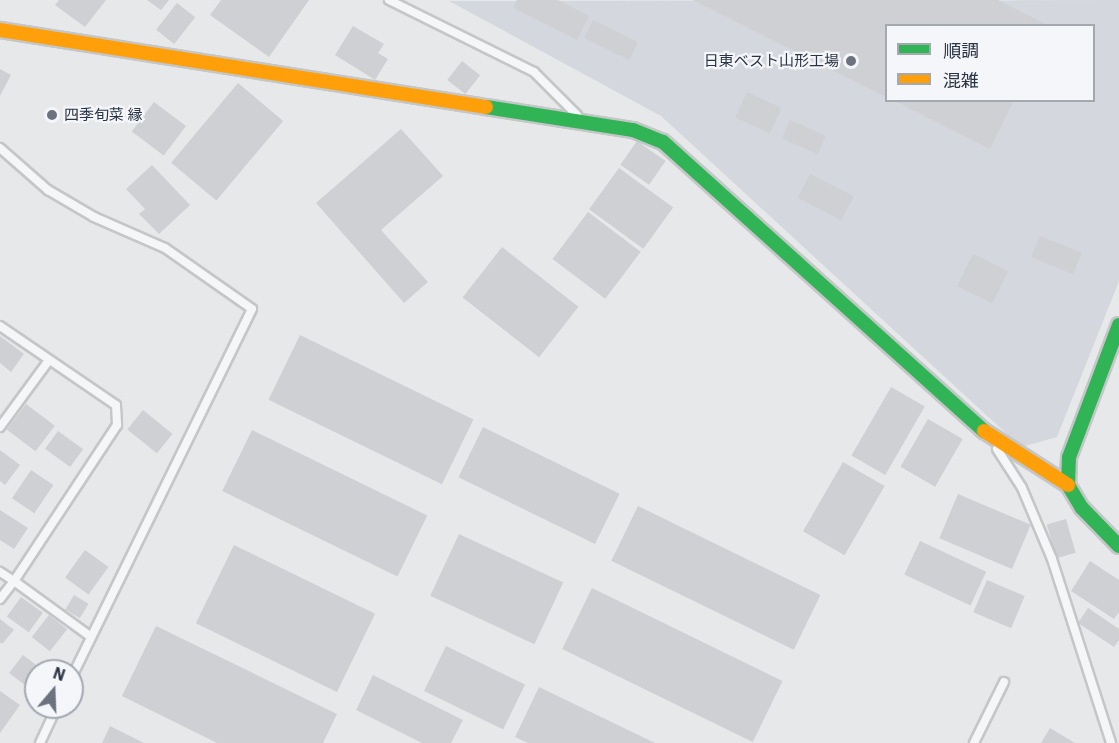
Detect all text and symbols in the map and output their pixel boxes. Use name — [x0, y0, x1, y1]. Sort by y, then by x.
legend — [885, 24, 1095, 102]
text: 順調 — [943, 39, 979, 62]
place label: 日東ベスト山形工場 — [704, 52, 839, 70]
marker: 日東ベスト山形工場 — [844, 54, 858, 68]
text: 混雑 — [943, 69, 979, 92]
place label: 四季旬菜 縁 — [64, 106, 143, 124]
marker: 四季旬菜 縁 — [45, 108, 59, 122]
north arrow — [24, 659, 84, 719]
text: N — [50, 663, 68, 685]

